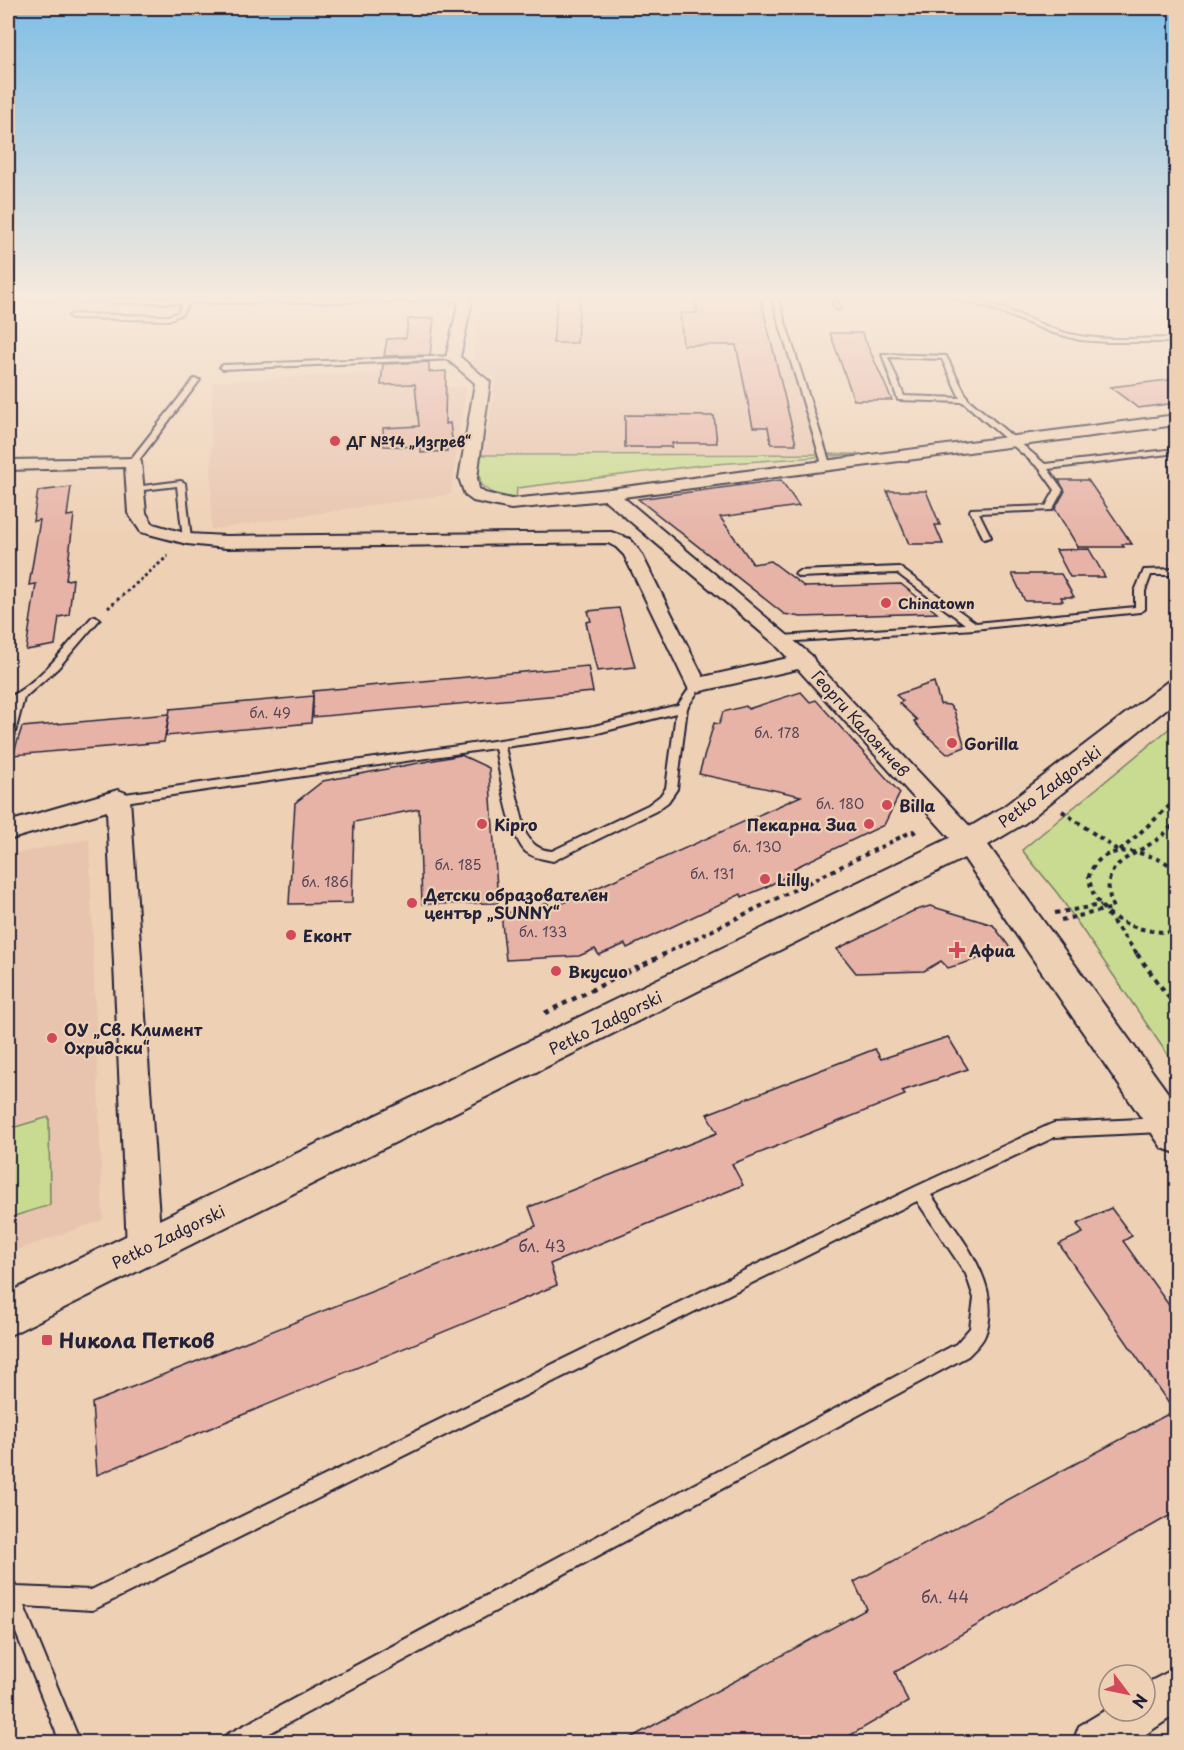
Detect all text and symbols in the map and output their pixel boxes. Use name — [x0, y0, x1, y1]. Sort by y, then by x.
place label: ДГ №14 „Изгрев“ — [346, 431, 471, 452]
marker: ДГ №14 „Изгрев“ — [328, 434, 342, 448]
place label: Chinatown — [898, 593, 975, 614]
marker: Chinatown — [879, 596, 893, 610]
street label: Георги Калоянчев — [806, 664, 916, 782]
house number: бл. 49 — [249, 702, 291, 723]
house number: бл. 178 — [754, 722, 800, 743]
place label: Gorilla — [964, 731, 1019, 755]
marker: Gorilla — [945, 736, 959, 750]
street label: Petko Zadgorski — [992, 739, 1106, 833]
house number: бл. 180 — [816, 793, 864, 814]
place label: Billa — [899, 793, 935, 817]
marker: Billa — [880, 798, 894, 812]
place label: Kipro — [494, 812, 538, 836]
place label: Пекарна Зиа — [747, 812, 857, 836]
marker: Kipro — [475, 817, 489, 831]
marker: Пекарна Зиа — [862, 817, 876, 831]
house number: бл. 130 — [732, 836, 782, 857]
house number: бл. 185 — [435, 854, 481, 875]
house number: бл. 131 — [690, 863, 734, 884]
place label: Lilly — [777, 867, 810, 891]
house number: бл. 186 — [301, 871, 349, 892]
marker: Lilly — [758, 872, 772, 886]
place label: Детски образователен център „SUNNY“ — [423, 882, 608, 924]
marker: Детски образователен център „SUNNY“ — [405, 896, 419, 910]
house number: бл. 133 — [519, 921, 567, 942]
place label: Еконт — [303, 923, 352, 947]
marker: Еконт — [284, 928, 298, 942]
place label: Афиа — [968, 938, 1015, 962]
marker: Афиа — [950, 943, 964, 957]
place label: Вкусио — [568, 959, 628, 983]
marker: Вкусио — [549, 964, 563, 978]
street label: Petko Zadgorski — [544, 984, 666, 1060]
place label: ОУ „Св. Климент Охридски“ — [64, 1017, 203, 1059]
marker: ОУ „Св. Климент Охридски“ — [45, 1031, 59, 1045]
street label: Petko Zadgorski — [107, 1198, 229, 1274]
house number: бл. 43 — [518, 1233, 566, 1257]
place label: Никола Петков — [59, 1325, 215, 1355]
marker: Никола Петков — [40, 1333, 54, 1347]
house number: бл. 44 — [921, 1584, 969, 1608]
north arrow — [1097, 1663, 1157, 1723]
text: N — [1127, 1690, 1154, 1713]

